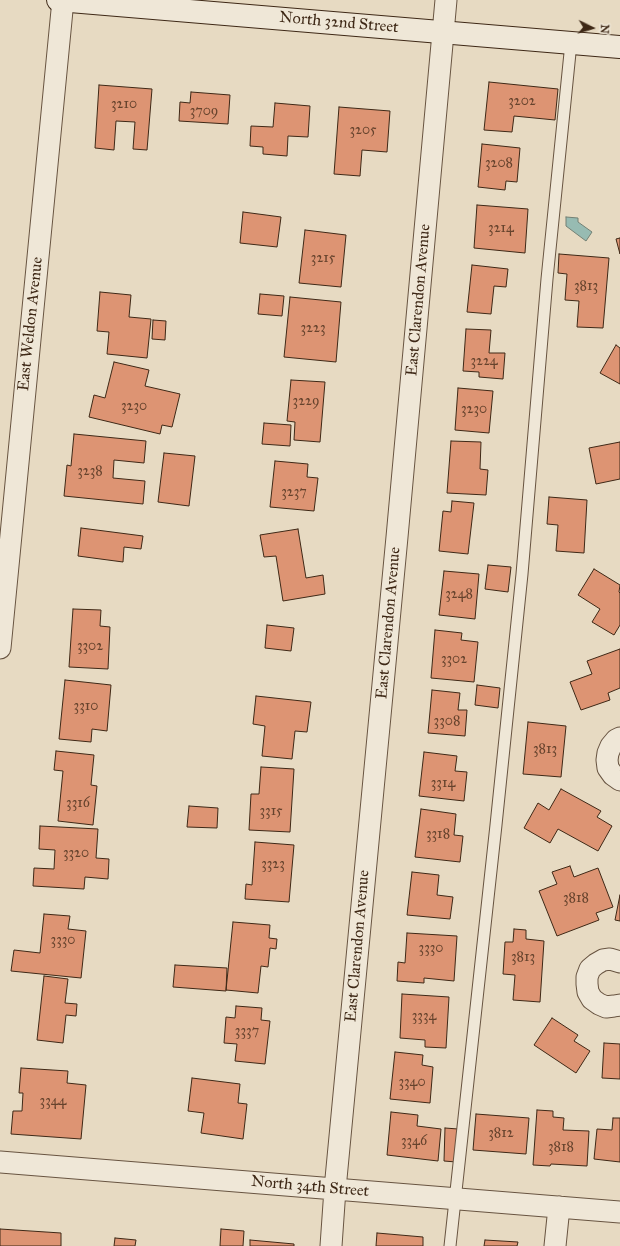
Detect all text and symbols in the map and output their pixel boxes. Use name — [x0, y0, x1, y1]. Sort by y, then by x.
street label: North 32nd Street — [279, 8, 399, 38]
north arrow — [572, 8, 612, 48]
text: N — [598, 24, 611, 34]
house number: 3202 — [508, 94, 536, 110]
house number: 3210 — [111, 97, 137, 113]
house number: 3709 — [190, 104, 218, 120]
house number: 3205 — [349, 123, 377, 139]
house number: 3208 — [485, 156, 513, 172]
house number: 3214 — [488, 221, 514, 237]
street label: East Clarendon Avenue — [403, 223, 435, 377]
house number: 3215 — [311, 251, 335, 267]
street label: East Weldon Avenue — [14, 256, 48, 392]
house number: 3813 — [574, 279, 598, 295]
house number: 3223 — [301, 321, 325, 337]
house number: 3224 — [470, 354, 498, 370]
house number: 3229 — [293, 394, 319, 410]
house number: 3230 — [121, 399, 147, 415]
house number: 3230 — [461, 402, 487, 418]
house number: 3238 — [77, 464, 103, 480]
house number: 3237 — [281, 485, 307, 501]
street label: East Clarendon Avenue — [373, 546, 405, 700]
house number: 3248 — [445, 587, 473, 603]
house number: 3302 — [77, 639, 103, 655]
house number: 3302 — [441, 652, 467, 668]
house number: 3310 — [74, 699, 98, 715]
house number: 3308 — [434, 714, 460, 730]
house number: 3813 — [533, 742, 557, 758]
house number: 3314 — [431, 776, 455, 792]
house number: 3316 — [66, 796, 90, 812]
house number: 3315 — [259, 804, 283, 820]
house number: 3318 — [426, 827, 450, 843]
house number: 3320 — [63, 846, 89, 862]
house number: 3323 — [261, 857, 285, 873]
street label: East Clarendon Avenue — [342, 869, 374, 1023]
house number: 3818 — [563, 891, 589, 907]
house number: 3330 — [51, 933, 75, 949]
house number: 3330 — [419, 941, 443, 957]
house number: 3813 — [511, 950, 535, 966]
house number: 3334 — [412, 1009, 436, 1025]
house number: 3337 — [235, 1024, 259, 1040]
house number: 3340 — [398, 1075, 426, 1091]
house number: 3344 — [40, 1094, 66, 1110]
house number: 3812 — [488, 1126, 514, 1142]
house number: 3346 — [401, 1134, 427, 1150]
house number: 3818 — [548, 1140, 574, 1156]
street label: North 34th Street — [250, 1172, 370, 1202]

